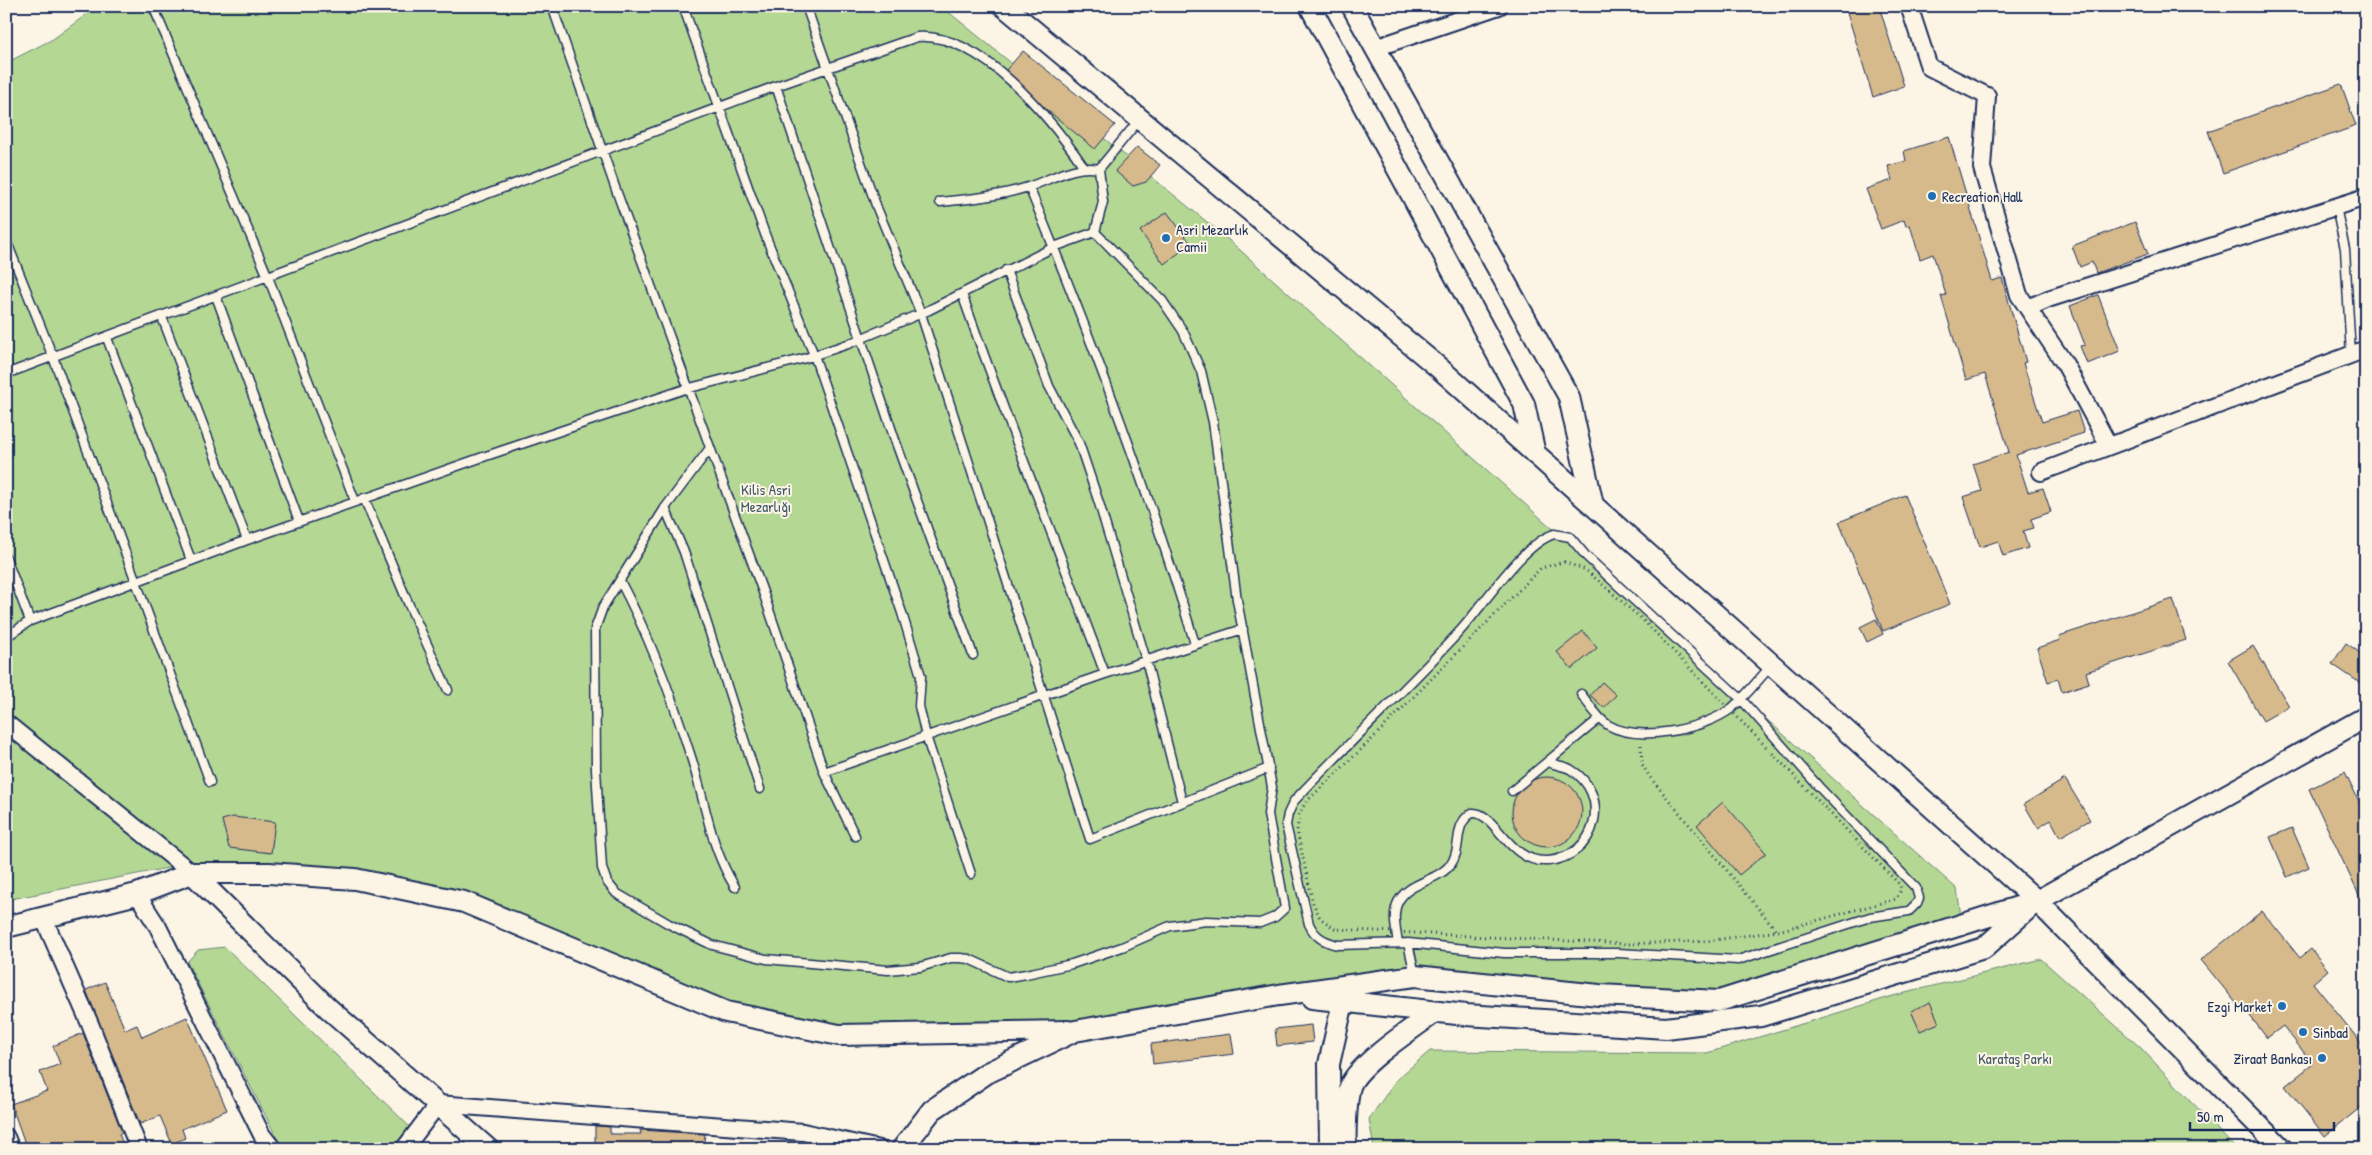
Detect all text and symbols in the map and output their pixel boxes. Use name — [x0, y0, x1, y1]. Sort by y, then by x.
place label: Recreation Hall — [1942, 186, 2023, 207]
marker: Recreation Hall — [1926, 190, 1938, 202]
place label: Asri Mezarlık Camii — [1176, 219, 1248, 257]
marker: Asri Mezarlık Camii — [1160, 232, 1172, 244]
park label: Kilis Asri Mezarlığı — [741, 479, 791, 517]
place label: Ezgi Market — [2208, 996, 2273, 1017]
marker: Ezgi Market — [2276, 1000, 2288, 1012]
place label: Sinbad — [2313, 1022, 2348, 1043]
marker: Sinbad — [2297, 1026, 2309, 1038]
park label: Karataş Parkı — [1978, 1048, 2052, 1069]
place label: Ziraat Bankası — [2233, 1048, 2312, 1069]
marker: Ziraat Bankası — [2316, 1052, 2328, 1064]
scale bar — [2190, 1100, 2333, 1132]
text: 50 m — [2197, 1106, 2224, 1127]

